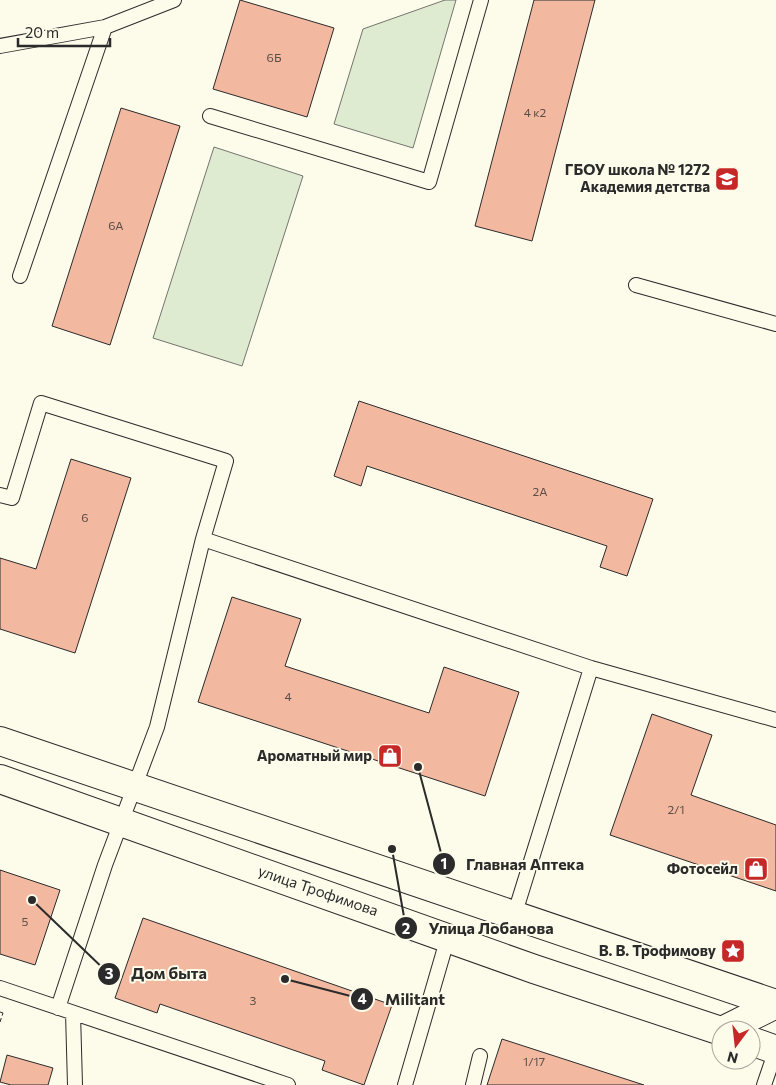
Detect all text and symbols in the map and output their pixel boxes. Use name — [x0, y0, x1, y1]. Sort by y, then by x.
scale bar — [18, 15, 110, 47]
text: 20 m — [25, 23, 59, 41]
house number: 6Б — [267, 50, 282, 64]
house number: 4 к2 — [524, 105, 547, 119]
place label: ГБОУ школа № 1272 Академия детства — [565, 160, 710, 195]
school or university icon: ГБОУ школа № 1272 Академия детства — [714, 166, 740, 192]
house number: 6А — [108, 218, 124, 232]
house number: 2А — [533, 484, 547, 498]
house number: 6 — [81, 510, 89, 524]
house number: 4 — [284, 689, 292, 703]
shop icon: Ароматный мир — [377, 743, 403, 769]
place label: Ароматный мир — [257, 746, 372, 764]
house number: 2/1 — [667, 802, 685, 816]
callout: Главная Аптека — [431, 848, 594, 879]
text: 1 — [441, 854, 447, 872]
text: Главная Аптека — [466, 854, 584, 873]
shop icon: Фотосейл — [743, 856, 769, 882]
place label: Фотосейл — [667, 859, 738, 877]
street label: улица Трофимова — [256, 861, 381, 919]
callout: Улица Лобанова — [393, 913, 563, 944]
house number: 5 — [22, 914, 29, 928]
text: Улица Лобанова — [428, 918, 554, 937]
text: 2 — [402, 919, 410, 937]
place icon: В. В. Трофимову — [720, 938, 746, 964]
place label: В. В. Трофимову — [599, 941, 717, 959]
callout: Дом быта — [96, 958, 217, 989]
text: Дом быта — [131, 963, 207, 982]
text: 3 — [105, 964, 114, 982]
callout: Militant — [350, 984, 455, 1015]
text: 4 — [357, 989, 367, 1007]
text: Militant — [385, 989, 445, 1008]
house number: 3 — [250, 993, 257, 1007]
north arrow — [711, 1020, 761, 1070]
text: N — [725, 1048, 740, 1068]
house number: 1/17 — [523, 1054, 545, 1068]

